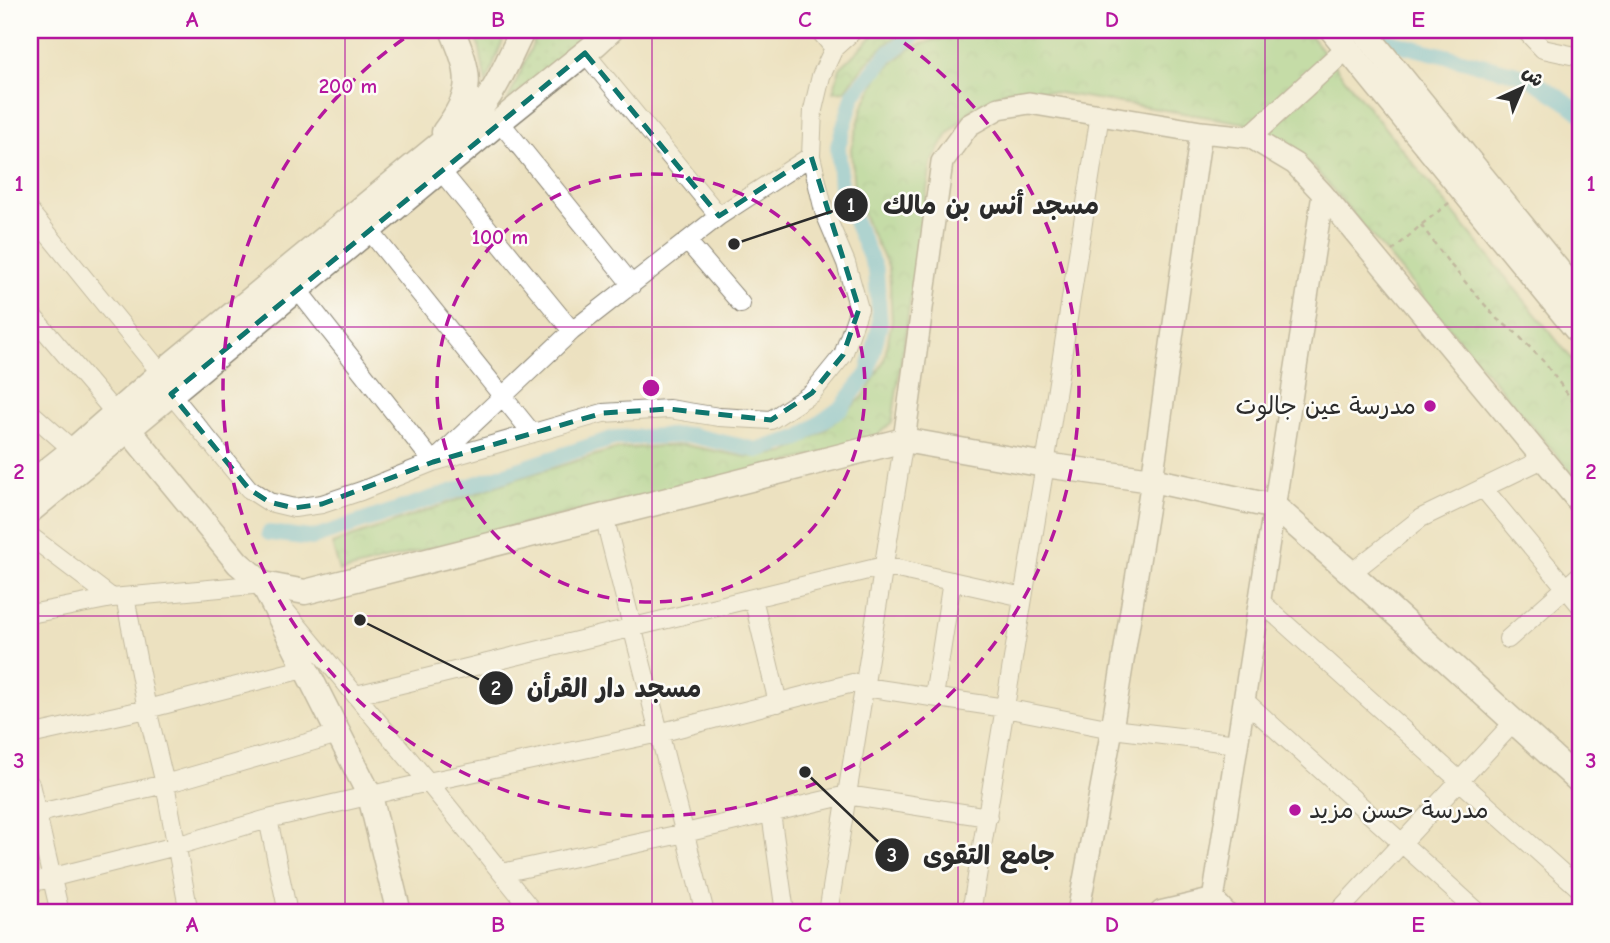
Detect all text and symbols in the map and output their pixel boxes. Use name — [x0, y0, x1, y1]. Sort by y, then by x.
text: A — [186, 6, 199, 33]
text: B — [491, 6, 505, 33]
text: C — [798, 6, 812, 33]
text: D — [1105, 6, 1119, 33]
text: E — [1411, 6, 1425, 33]
north arrow — [1488, 52, 1558, 122]
text: ش — [1518, 61, 1548, 92]
text: 200 m — [319, 74, 377, 98]
text: 1 — [14, 170, 24, 197]
text: 1 — [1586, 170, 1596, 197]
callout: مسجد أنس بن مالك — [834, 182, 1113, 229]
text: مسجد أنس بن مالك — [883, 189, 1099, 221]
text: 1 — [847, 193, 855, 217]
text: 100 m — [472, 225, 528, 249]
centre of rings — [639, 376, 663, 400]
place label: مدرسة عين جالوت — [1236, 392, 1416, 422]
marker: مدرسة عين جالوت — [1422, 398, 1438, 414]
text: 2 — [13, 458, 25, 485]
text: 2 — [1585, 458, 1597, 485]
callout: مسجد دار القرأن — [478, 664, 716, 711]
text: مسجد دار القرأن — [527, 672, 701, 704]
text: 2 — [491, 676, 501, 700]
text: 3 — [13, 747, 25, 774]
text: 3 — [1585, 747, 1597, 774]
place label: مدرسة حسن مزيد — [1309, 796, 1489, 824]
marker: مدرسة حسن مزيد — [1287, 802, 1303, 818]
callout: جامع التقوى — [875, 831, 1069, 878]
text: جامع التقوى — [923, 841, 1055, 874]
text: 3 — [887, 843, 897, 867]
text: A — [186, 911, 199, 938]
text: B — [491, 911, 505, 938]
text: C — [798, 911, 812, 938]
text: D — [1105, 911, 1119, 938]
text: E — [1411, 911, 1425, 938]

